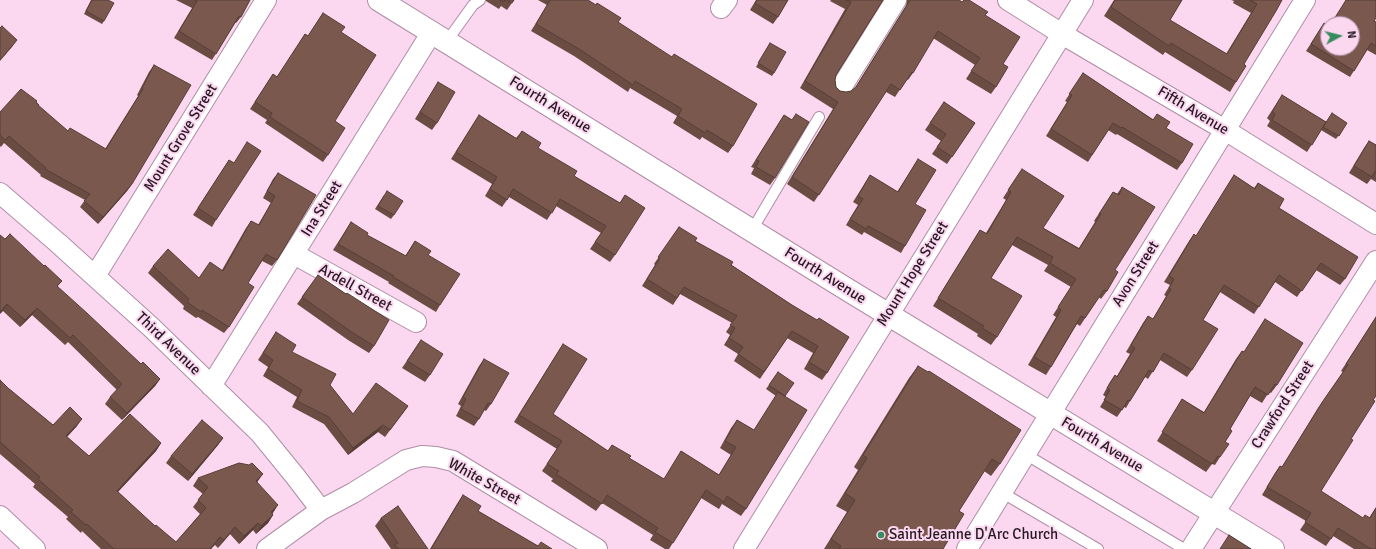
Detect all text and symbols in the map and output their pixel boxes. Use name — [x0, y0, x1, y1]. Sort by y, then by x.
north arrow — [1320, 16, 1360, 56]
text: N — [1344, 30, 1358, 39]
street label: Fourth Avenue — [506, 73, 594, 137]
street label: Mount Grove Street — [141, 81, 221, 195]
street label: Fifth Avenue — [1154, 83, 1232, 139]
street label: Ina Street — [298, 178, 346, 240]
street label: Mount Hope Street — [873, 218, 953, 330]
street label: Avon Street — [1109, 238, 1163, 310]
street label: Fourth Avenue — [781, 244, 869, 308]
street label: Ardell Street — [315, 260, 395, 316]
street label: Third Avenue — [132, 309, 204, 379]
street label: Crawford Street — [1248, 358, 1318, 452]
street label: Fourth Avenue — [1058, 413, 1146, 477]
street label: White Street — [445, 455, 523, 509]
place label: Saint Jeanne D'Arc Church — [889, 526, 1058, 544]
marker: Saint Jeanne D'Arc Church — [876, 530, 886, 540]

